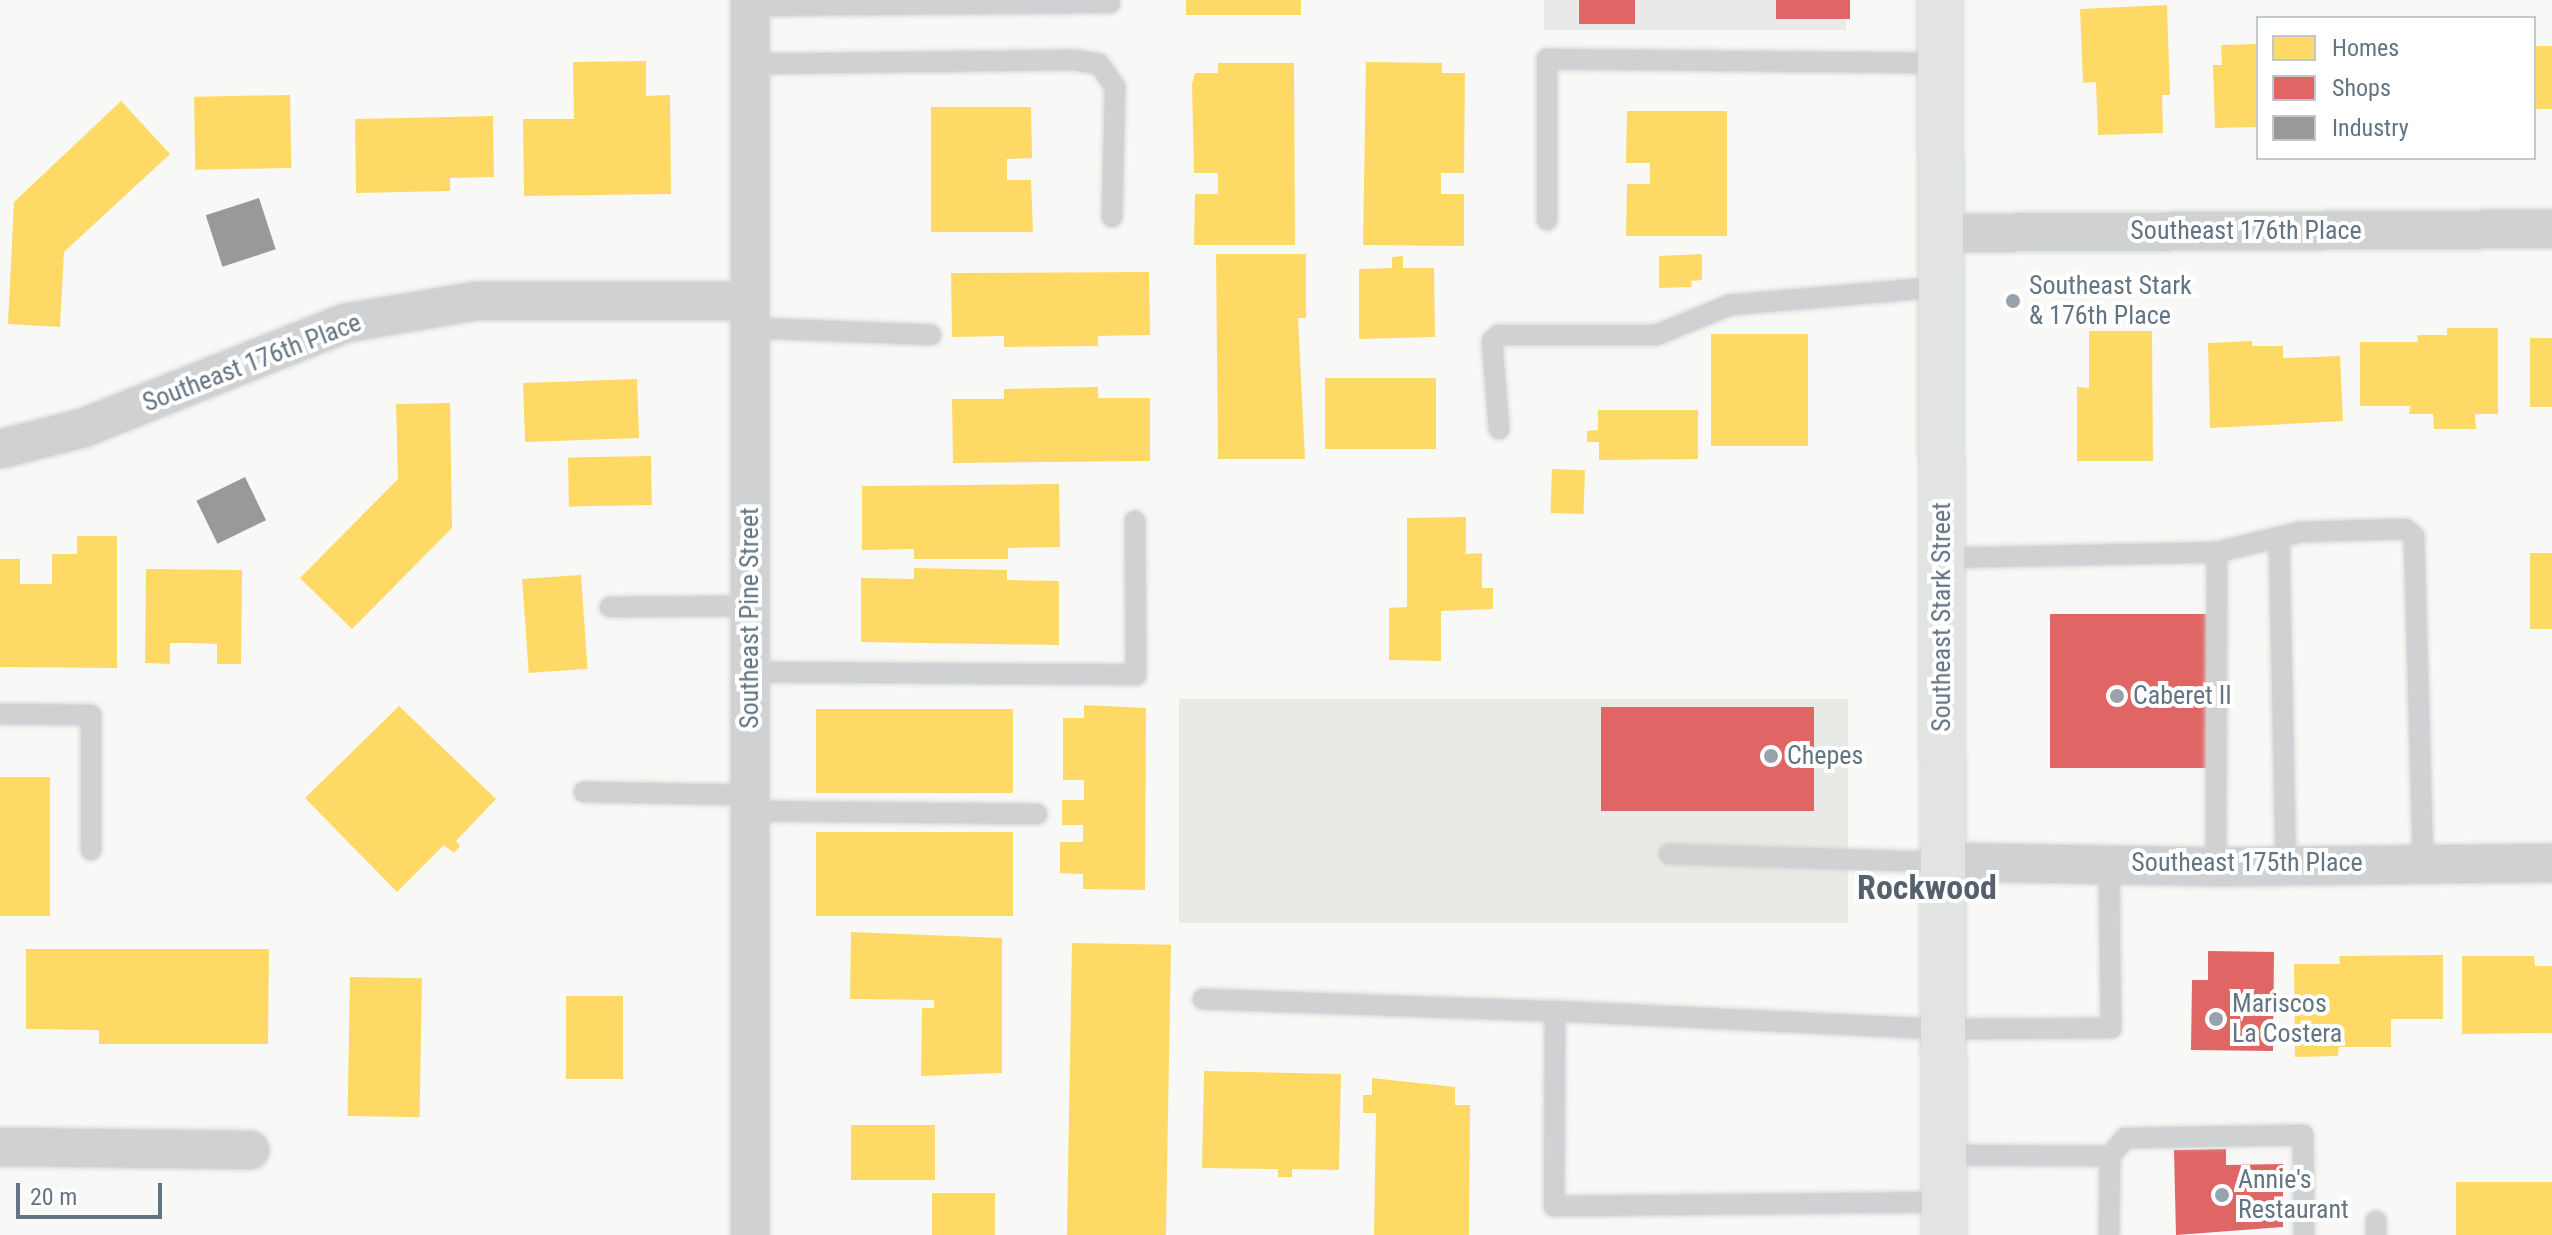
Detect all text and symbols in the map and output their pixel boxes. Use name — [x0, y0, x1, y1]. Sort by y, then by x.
legend — [2256, 16, 2536, 160]
text: Homes — [2332, 34, 2399, 62]
text: Shops — [2332, 74, 2391, 102]
text: Industry — [2332, 114, 2409, 142]
street label: Southeast 176th Place — [2130, 215, 2362, 247]
place label: Southeast Stark & 176th Place — [2029, 270, 2192, 332]
marker: Southeast Stark & 176th Place — [2004, 292, 2022, 310]
street label: Southeast 176th Place — [138, 307, 366, 419]
street label: Southeast Stark Street — [1926, 502, 1958, 732]
street label: Southeast Pine Street — [734, 507, 766, 729]
place label: Caberet II — [2133, 680, 2232, 712]
marker: Caberet II — [2108, 687, 2126, 705]
place label: Chepes — [1787, 740, 1863, 772]
marker: Chepes — [1762, 747, 1780, 765]
street label: Southeast 175th Place — [2131, 847, 2363, 879]
district label: Rockwood — [1857, 868, 1997, 908]
place label: Mariscos La Costera — [2232, 988, 2342, 1050]
marker: Mariscos La Costera — [2207, 1010, 2225, 1028]
place label: Annie's Restaurant — [2238, 1164, 2349, 1226]
scale bar — [20, 1167, 166, 1217]
text: 20 m — [30, 1183, 77, 1211]
marker: Annie's Restaurant — [2213, 1186, 2231, 1204]

